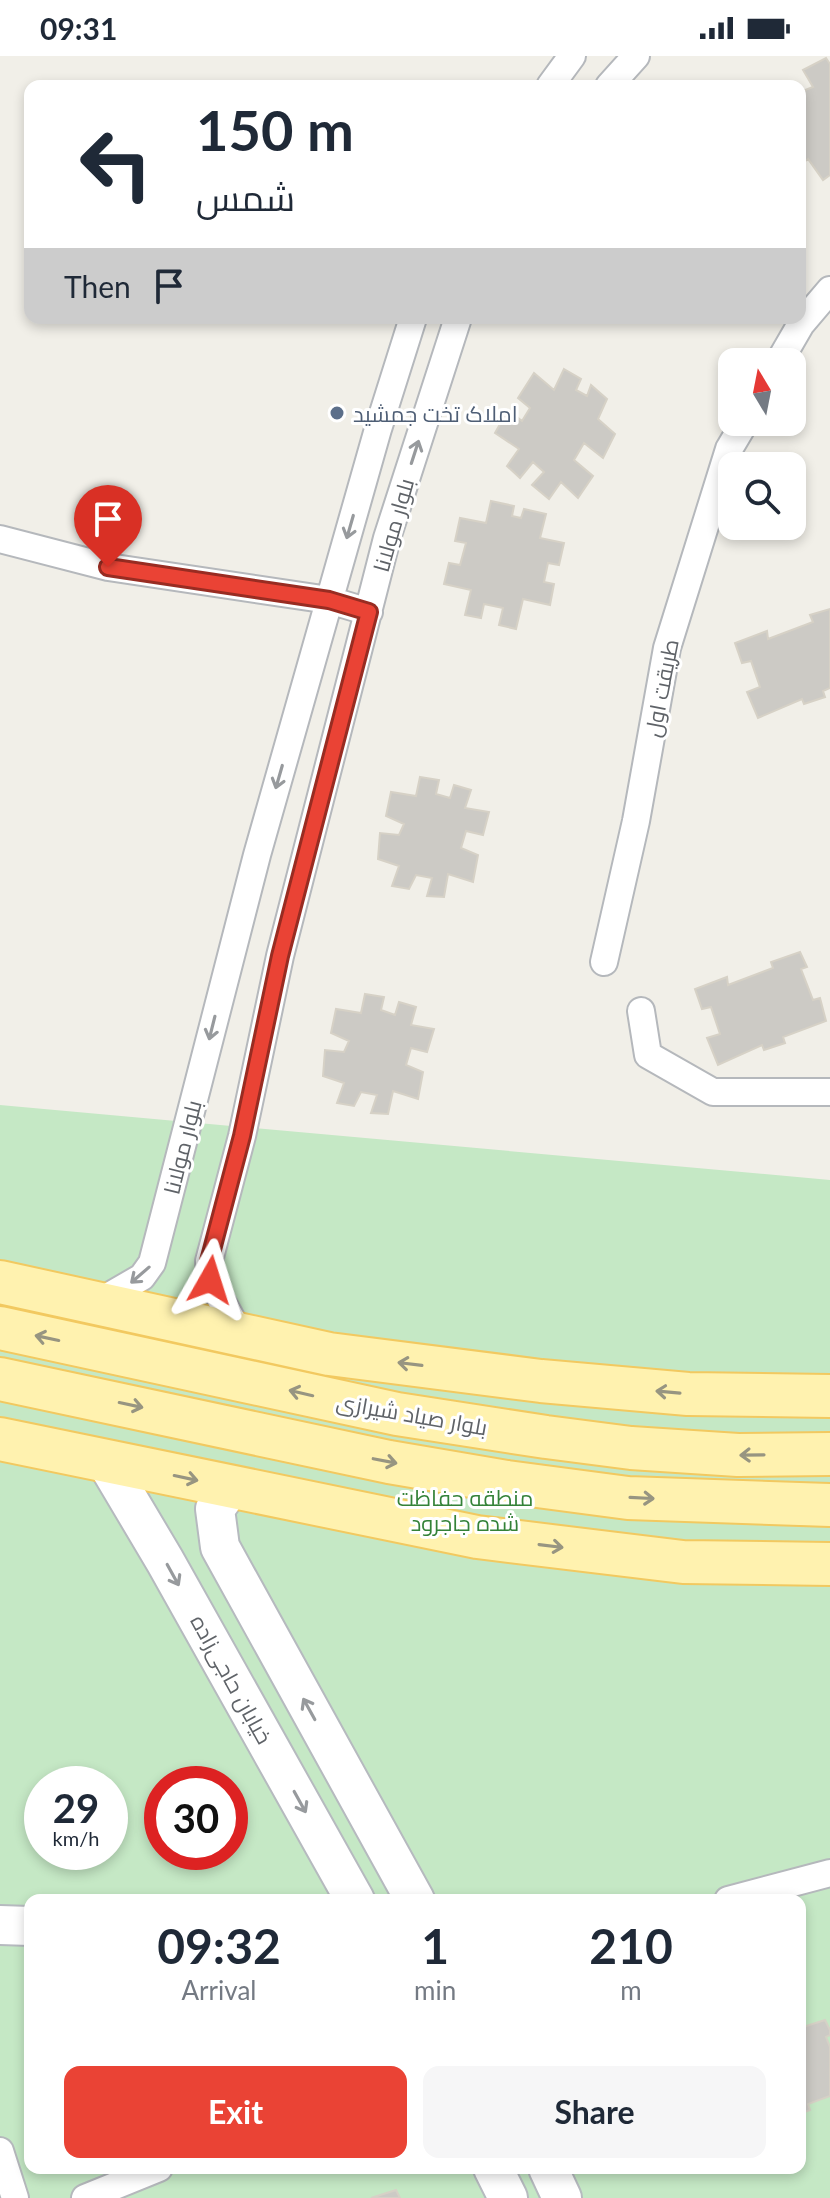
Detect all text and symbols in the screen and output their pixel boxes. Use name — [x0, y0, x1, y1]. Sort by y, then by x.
text: 09:31 — [40, 10, 117, 46]
text: 150 m — [196, 96, 354, 163]
icon: left — [64, 112, 168, 216]
text: شمس — [196, 175, 295, 219]
icon: arrive — [147, 264, 191, 308]
text: Then — [64, 268, 131, 304]
north arrow — [718, 348, 806, 436]
map controls — [718, 348, 806, 540]
place label: املاک تخت جمشید — [353, 400, 518, 427]
marker: املاک تخت جمشید — [328, 404, 346, 422]
one-way arrow — [408, 440, 423, 465]
button: search — [718, 452, 806, 540]
street label: بلوار مولانا — [367, 475, 419, 575]
pin — [74, 485, 142, 567]
icon: arrive — [86, 497, 130, 541]
one-way arrow — [342, 513, 357, 539]
street label: طریقت اول — [638, 637, 684, 739]
one-way arrow — [271, 763, 286, 789]
one-way arrow — [204, 1015, 219, 1040]
street label: بلوار مولانا — [157, 1097, 207, 1197]
position arrow — [168, 1238, 252, 1322]
one-way arrow — [130, 1266, 150, 1284]
one-way arrow — [35, 1330, 60, 1345]
one-way arrow — [398, 1356, 423, 1371]
one-way arrow — [655, 1384, 682, 1399]
one-way arrow — [289, 1385, 314, 1400]
street label: بلوار صیاد شیرازی — [335, 1387, 489, 1441]
one-way arrow — [118, 1398, 144, 1413]
one-way arrow — [739, 1447, 766, 1463]
one-way arrow — [372, 1454, 397, 1469]
one-way arrow — [173, 1471, 198, 1486]
park label: منطقه حفاظت شده جاجرود — [397, 1484, 533, 1536]
one-way arrow — [628, 1491, 655, 1506]
one-way arrow — [538, 1539, 564, 1554]
one-way arrow — [166, 1563, 182, 1586]
street label: خیابان حاجی‌زاده — [185, 1610, 279, 1749]
one-way arrow — [301, 1698, 317, 1721]
speed limit sign: 30 — [144, 1766, 248, 1870]
text: 29 — [53, 1784, 99, 1832]
one-way arrow — [293, 1790, 309, 1813]
text: km/h — [53, 1826, 99, 1850]
text: 09:32 — [157, 1917, 281, 1974]
text: 1 — [421, 1917, 449, 1974]
text: 210 — [589, 1917, 673, 1974]
text: Arrival — [182, 1974, 256, 2006]
text: min — [414, 1974, 456, 2006]
text: m — [620, 1974, 642, 2006]
button: Exit — [64, 2066, 407, 2158]
button: Share — [423, 2066, 766, 2158]

